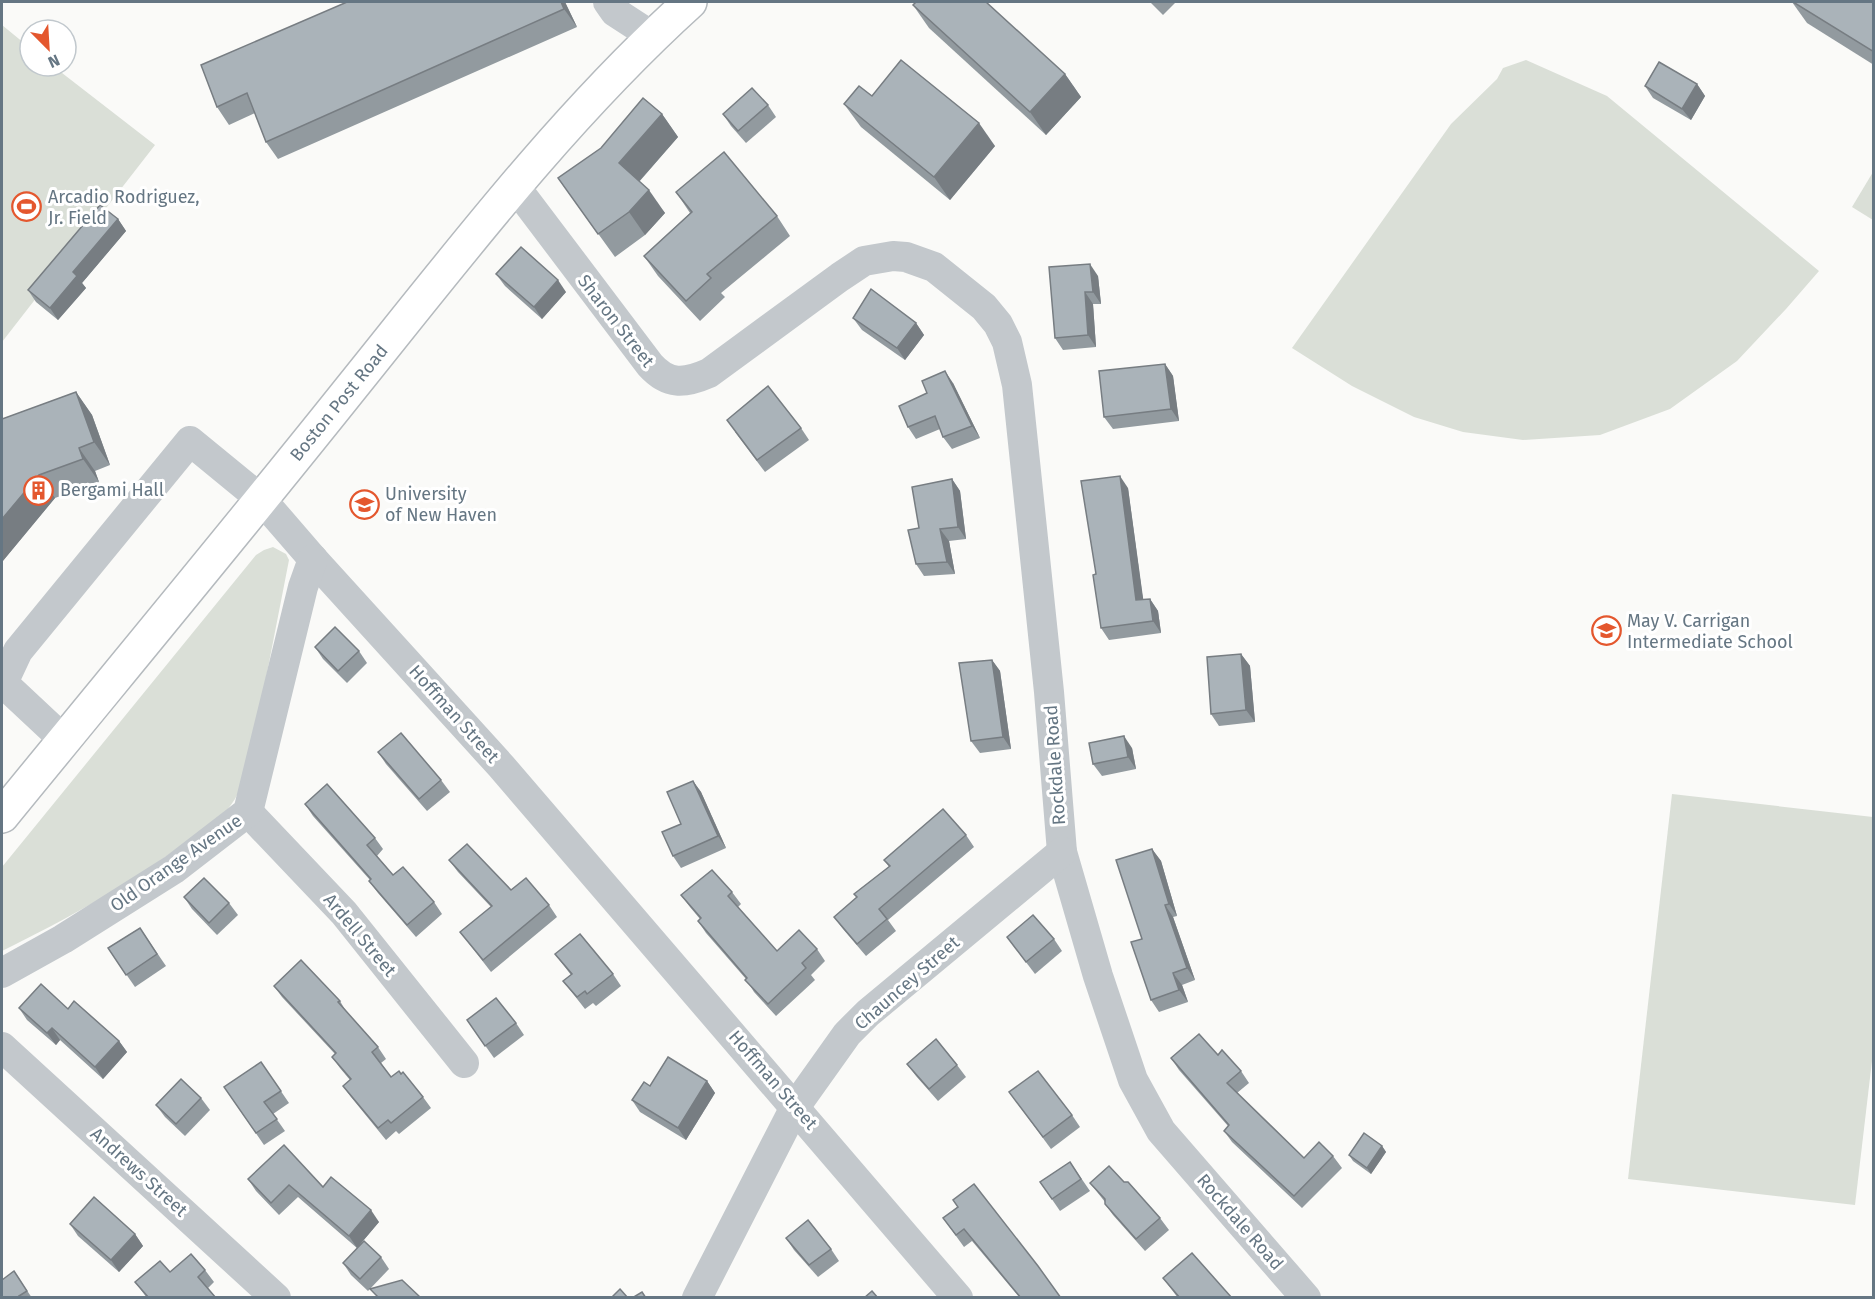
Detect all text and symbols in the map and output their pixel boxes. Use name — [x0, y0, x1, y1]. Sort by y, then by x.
north arrow — [18, 18, 78, 78]
text: N — [45, 50, 63, 72]
place label: Arcadio Rodriguez, Jr. Field — [48, 186, 200, 229]
sports icon: Arcadio Rodriguez, Jr. Field — [11, 191, 43, 223]
street label: Sharon Street — [573, 270, 659, 372]
street label: Boston Post Road — [285, 340, 393, 466]
building icon: Bergami Hall — [23, 474, 55, 506]
place label: Bergami Hall — [60, 479, 164, 501]
place label: University of New Haven — [385, 483, 497, 526]
school or university icon: University of New Haven — [348, 488, 380, 520]
place label: May V. Carrigan Intermediate School — [1627, 610, 1793, 653]
school or university icon: May V. Carrigan Intermediate School — [1590, 615, 1622, 647]
street label: Hoffman Street — [404, 660, 504, 768]
street label: Rockdale Road — [1040, 704, 1070, 826]
street label: Old Orange Avenue — [106, 809, 246, 917]
street label: Ardell Street — [319, 889, 401, 981]
street label: Chauncey Street — [850, 931, 964, 1035]
street label: Hoffman Street — [724, 1026, 822, 1134]
street label: Andrews Street — [86, 1123, 192, 1222]
street label: Rockdale Road — [1192, 1169, 1288, 1275]

